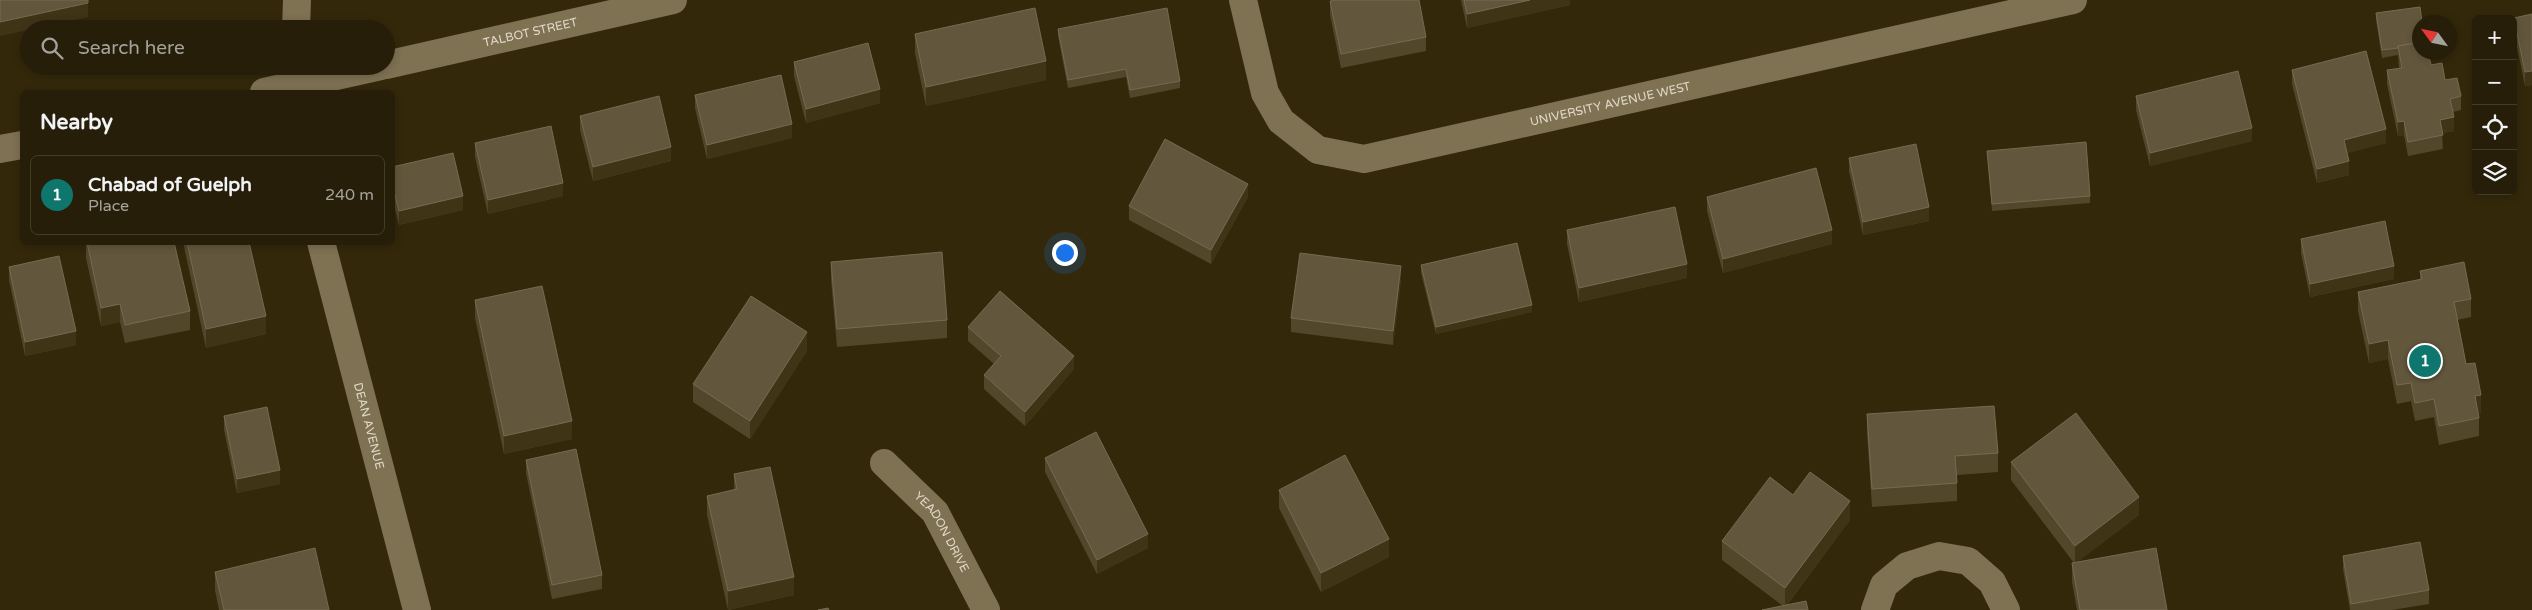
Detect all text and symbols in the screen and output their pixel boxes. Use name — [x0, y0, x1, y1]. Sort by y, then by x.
street label: TALBOT STREET — [482, 15, 579, 50]
north arrow — [2412, 15, 2457, 60]
map controls — [2472, 15, 2517, 195]
button: + — [2472, 15, 2517, 60]
search box — [20, 20, 395, 75]
icon: search — [38, 34, 66, 62]
text: Search here — [78, 37, 185, 59]
button: − — [2472, 60, 2517, 105]
street label: UNIVERSITY AVENUE WEST — [1529, 79, 1692, 129]
button: locate — [2472, 105, 2517, 150]
text: Nearby — [40, 110, 113, 135]
button: layers — [2472, 150, 2517, 195]
text: Chabad of Guelph — [88, 174, 252, 196]
text: 1 — [52, 185, 62, 205]
text: 240 m — [325, 185, 374, 205]
text: Place — [88, 196, 129, 216]
your location — [1052, 240, 1078, 266]
pin: 1 — [2409, 342, 2441, 380]
street label: DEAN AVENUE — [351, 381, 387, 471]
street label: YEADON DRIVE — [911, 489, 972, 575]

